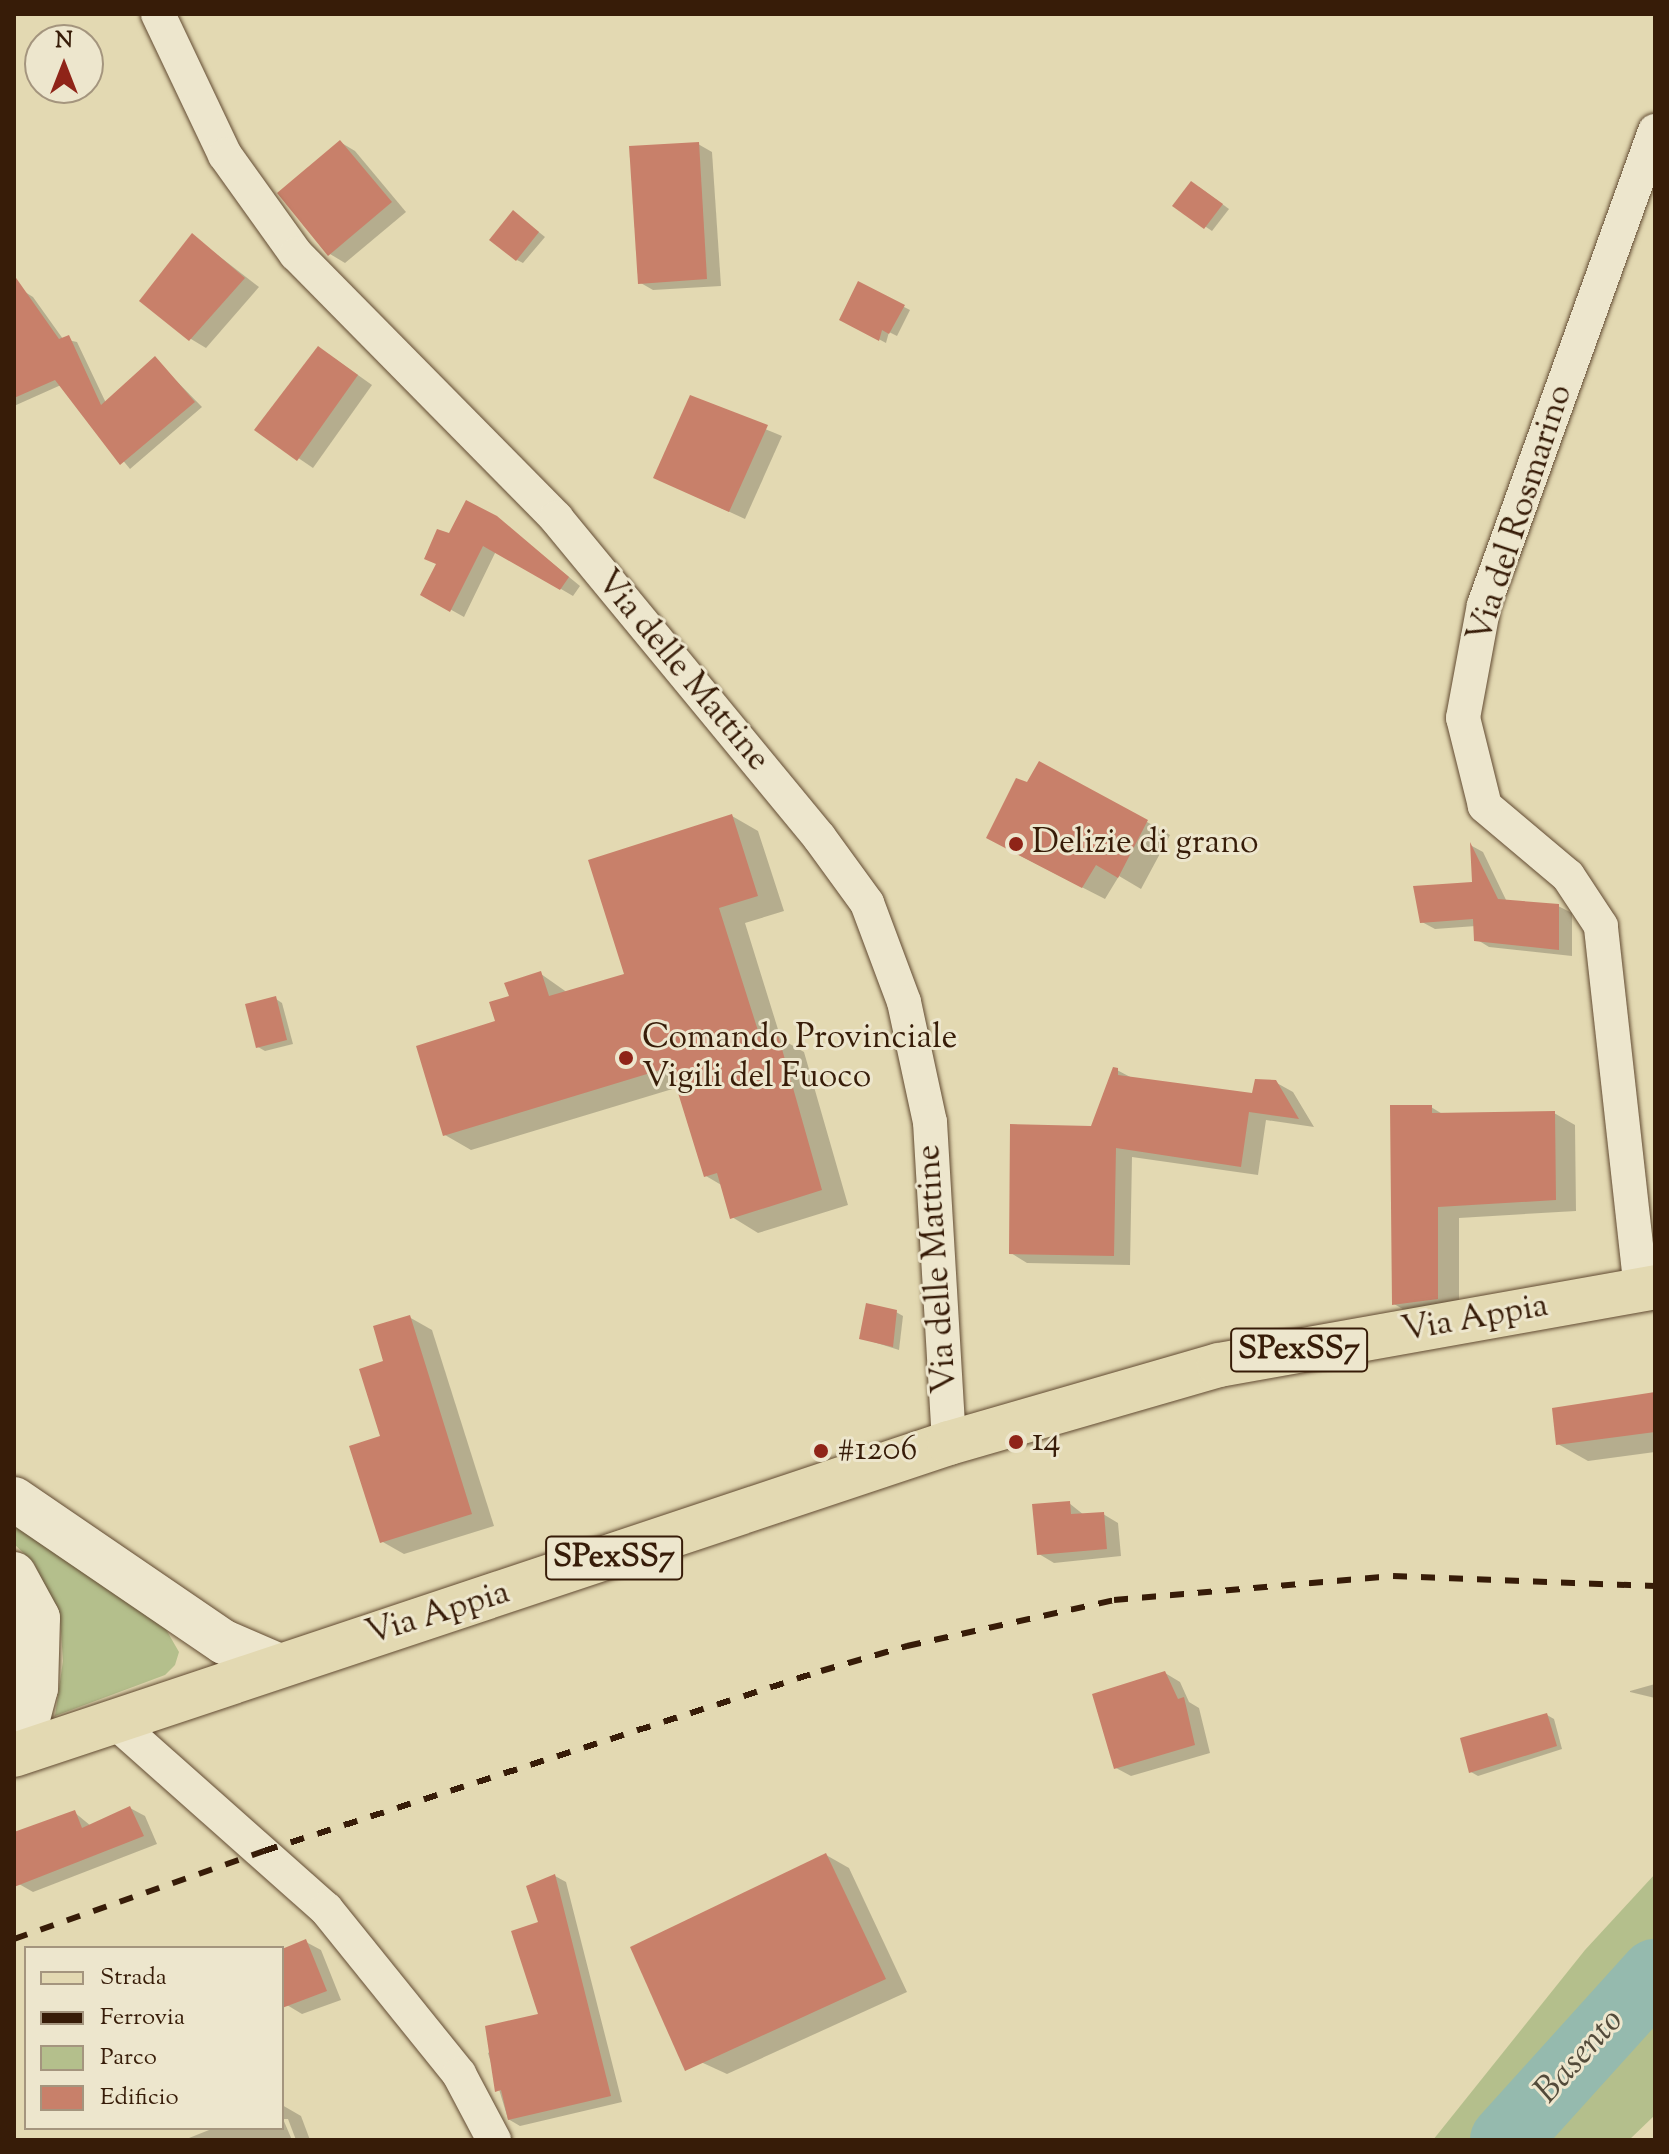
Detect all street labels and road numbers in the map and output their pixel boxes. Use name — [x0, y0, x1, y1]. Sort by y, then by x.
street label: Via del Rosmarino — [1460, 380, 1582, 648]
street label: Via delle Mattine — [586, 562, 778, 780]
street label: Via delle Mattine — [909, 1143, 967, 1395]
street label: Via Appia — [1399, 1286, 1551, 1352]
road number: SPexSS7 — [1229, 1322, 1369, 1378]
road number: SPexSS7 — [544, 1530, 684, 1586]
street label: Via Appia — [361, 1573, 515, 1655]

